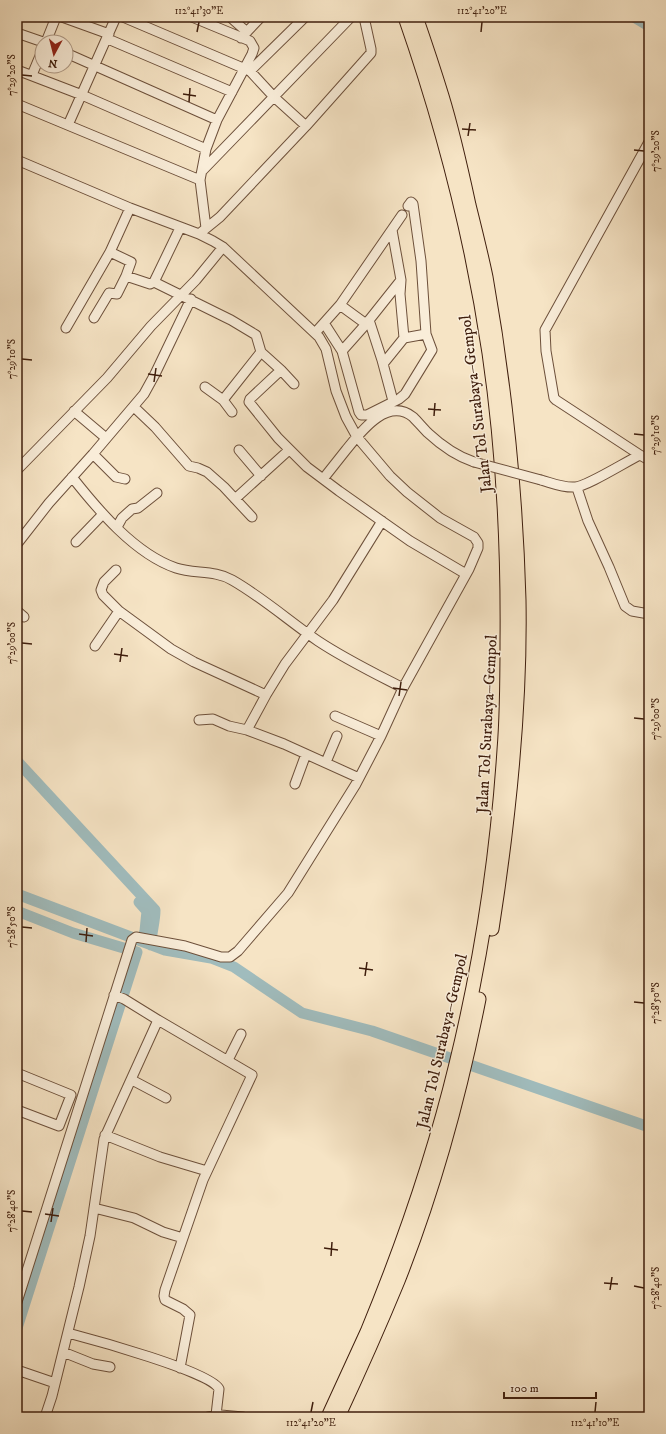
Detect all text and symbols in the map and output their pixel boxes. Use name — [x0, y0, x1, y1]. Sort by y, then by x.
text: 112°41'30"E — [175, 5, 223, 17]
text: 112°41'20"E — [457, 5, 507, 17]
north arrow — [34, 34, 74, 74]
text: 7°29'20"S — [6, 54, 18, 96]
text: N — [48, 55, 58, 70]
text: 7°29'20"S — [650, 130, 662, 172]
street label: Jalan Tol Surabaya–Gempol — [455, 314, 497, 496]
text: 7°29'10"S — [6, 339, 18, 379]
text: 7°29'10"S — [650, 415, 662, 455]
text: 7°29'00"S — [6, 622, 18, 664]
street label: Jalan Tol Surabaya–Gempol — [472, 634, 502, 816]
text: 7°29'00"S — [650, 698, 662, 740]
text: 7°28'50"S — [6, 906, 18, 948]
street label: Jalan Tol Surabaya–Gempol — [412, 952, 472, 1133]
text: 7°28'50"S — [650, 982, 662, 1024]
text: 7°28'40"S — [6, 1190, 18, 1232]
text: 7°28'40"S — [650, 1267, 662, 1309]
scale bar — [504, 1374, 596, 1400]
text: 100 m — [510, 1381, 539, 1396]
text: 112°41'20"E — [286, 1417, 336, 1429]
text: 112°41'10"E — [571, 1417, 619, 1429]

